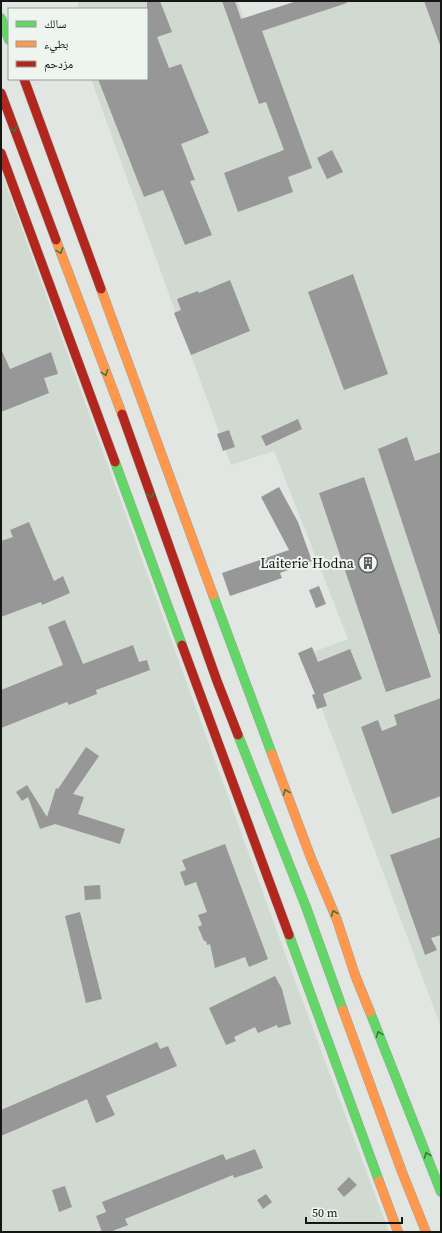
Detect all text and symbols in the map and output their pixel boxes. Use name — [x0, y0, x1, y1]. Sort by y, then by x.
legend — [8, 8, 148, 80]
text: سالك — [44, 16, 66, 32]
text: بطيء — [44, 36, 68, 54]
text: مزدحم — [44, 56, 73, 72]
one-way arrow — [10, 126, 18, 133]
one-way arrow — [56, 247, 64, 254]
one-way arrow — [101, 369, 109, 376]
one-way arrow — [146, 491, 155, 498]
building icon: Laiterie Hodna — [357, 552, 379, 574]
place label: Laiterie Hodna — [260, 553, 355, 573]
one-way arrow — [283, 788, 291, 795]
one-way arrow — [330, 909, 338, 916]
one-way arrow — [376, 1031, 384, 1038]
one-way arrow — [423, 1152, 431, 1159]
scale bar — [306, 1199, 402, 1225]
text: 50 m — [312, 1205, 338, 1221]

